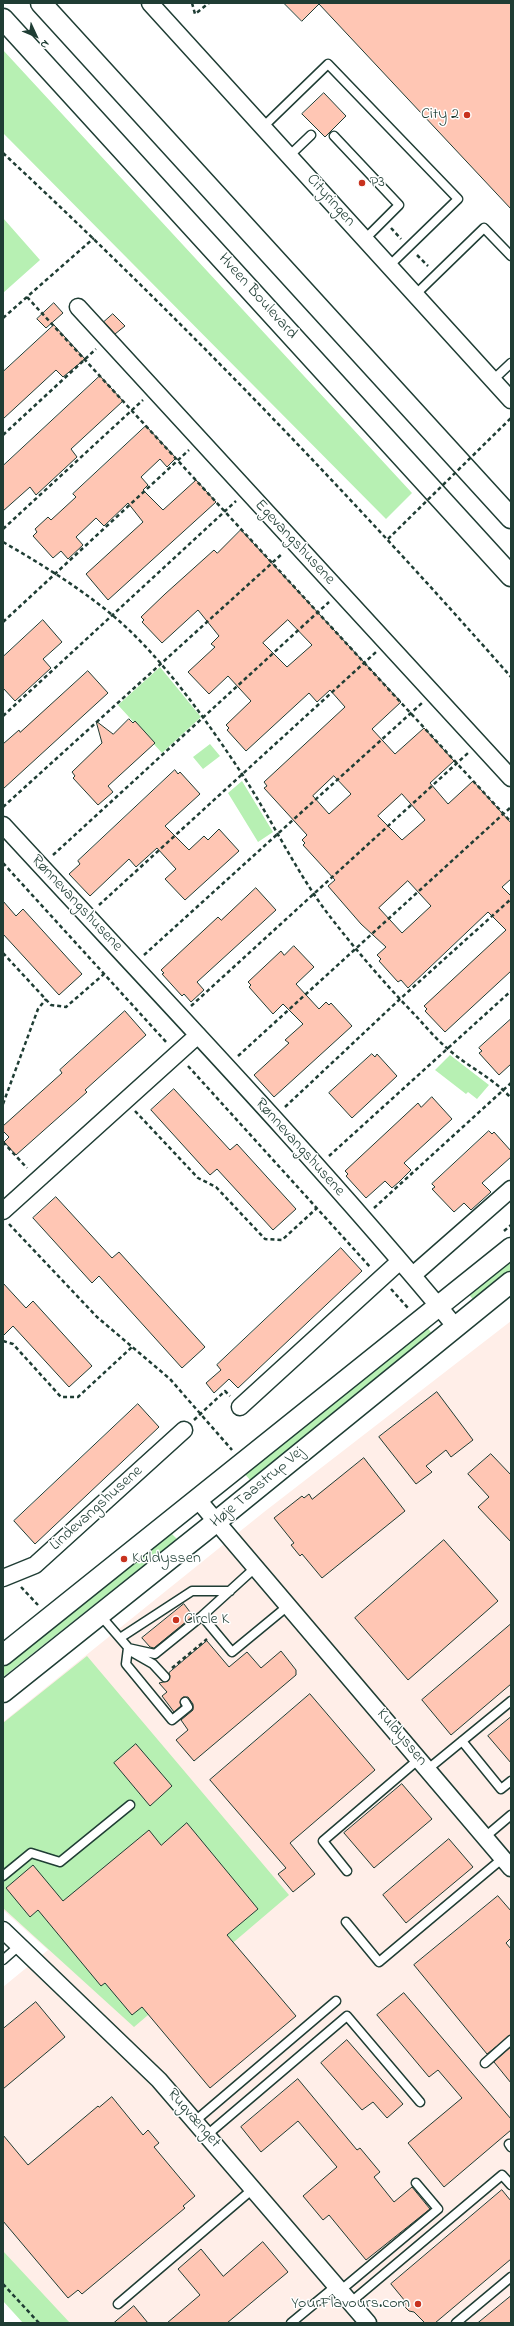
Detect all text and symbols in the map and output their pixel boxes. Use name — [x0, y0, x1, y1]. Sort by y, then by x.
north arrow — [16, 16, 56, 56]
text: N — [36, 36, 53, 53]
place label: City 2 — [421, 105, 459, 125]
marker: City 2 — [462, 110, 472, 120]
street label: Cityringen — [301, 171, 359, 231]
place label: P3 — [370, 173, 385, 193]
marker: P3 — [357, 178, 367, 188]
street label: Hveen Boulevard — [213, 250, 301, 344]
street label: Egevangshusene — [250, 497, 338, 589]
street label: Rønnevangshusene — [26, 852, 126, 956]
street label: Rønnevangshusene — [250, 1095, 348, 1201]
street label: Høje Taastrup Vej — [207, 1443, 309, 1533]
street label: Lindevangshusene — [47, 1462, 147, 1556]
place label: Kuldyssen — [132, 1549, 201, 1569]
marker: Kuldyssen — [119, 1554, 129, 1564]
place label: Circle K — [184, 1610, 229, 1630]
marker: Circle K — [171, 1615, 181, 1625]
street label: Kuldyssen — [372, 1705, 430, 1771]
street label: Rugvænget — [162, 2085, 224, 2153]
place label: YourFlavours.com — [291, 2294, 410, 2314]
marker: YourFlavours.com — [413, 2299, 423, 2309]

